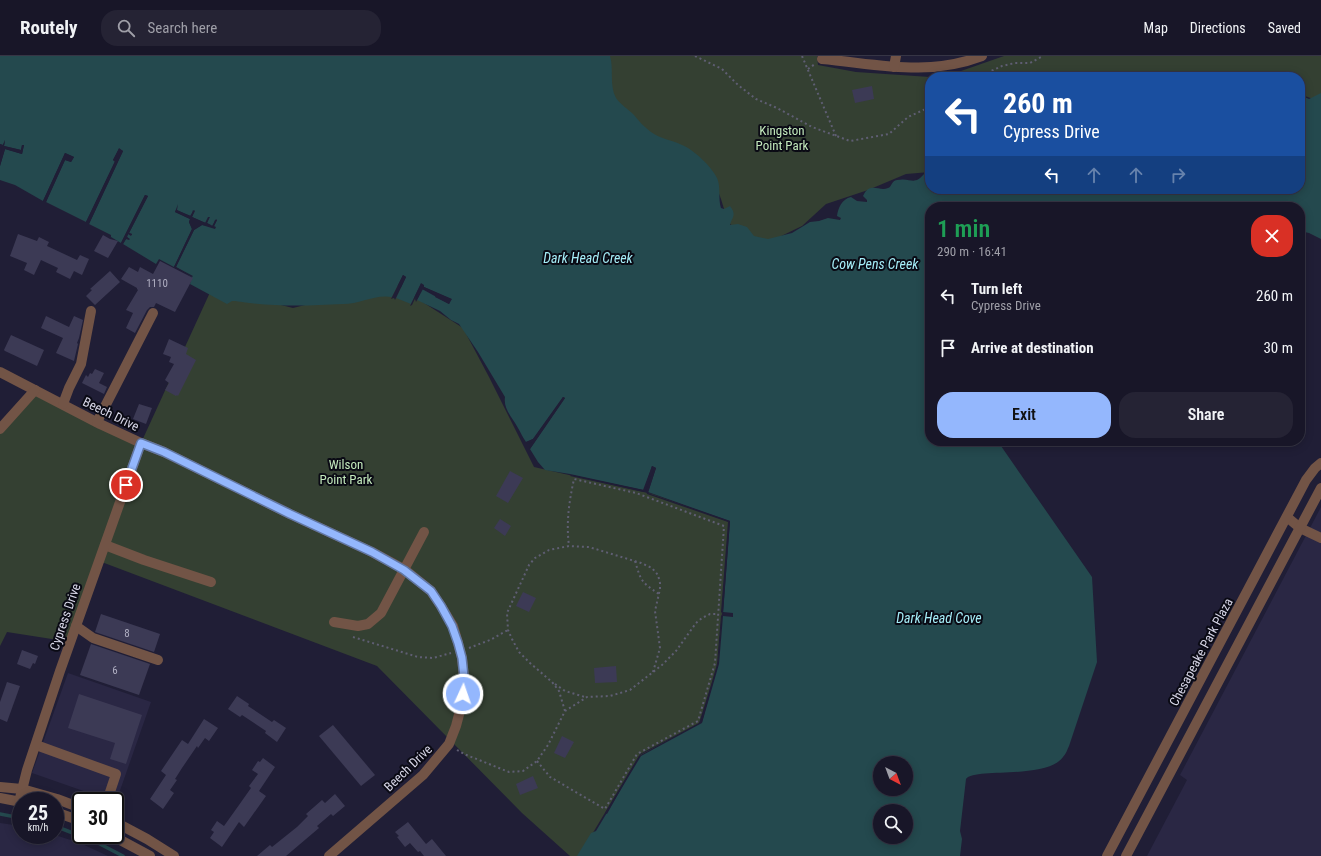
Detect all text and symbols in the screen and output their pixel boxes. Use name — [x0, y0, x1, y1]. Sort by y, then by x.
search box — [101, 10, 381, 46]
text: Routely — [20, 16, 77, 39]
icon: search — [115, 17, 137, 39]
text: Search here — [147, 19, 217, 37]
text: Map — [1144, 20, 1168, 36]
text: Directions — [1190, 20, 1246, 36]
text: Saved — [1268, 20, 1301, 36]
text: 260 m — [1003, 87, 1073, 120]
icon: left — [937, 88, 989, 140]
text: Cypress Drive — [1003, 121, 1100, 142]
park label: Kingston Point Park — [756, 123, 809, 153]
icon: left — [1041, 164, 1063, 186]
icon: ahead — [1083, 164, 1105, 186]
icon: ahead — [1125, 164, 1147, 186]
icon: right — [1167, 164, 1189, 186]
text: 1 min — [937, 215, 990, 243]
button: close — [1251, 215, 1293, 257]
text: 290 m · 16:41 — [937, 244, 1007, 259]
water label: Dark Head Creek — [543, 250, 634, 266]
water label: Cow Pens Creek — [832, 256, 919, 272]
house number: 1110 — [146, 277, 168, 290]
text: Turn left — [971, 280, 1022, 298]
icon: left — [937, 285, 959, 307]
text: 260 m — [1256, 287, 1293, 305]
text: Cypress Drive — [971, 298, 1041, 313]
icon: arrive — [937, 337, 959, 359]
text: Arrive at destination — [971, 339, 1094, 357]
text: 30 m — [1263, 339, 1293, 357]
button: Exit — [937, 392, 1111, 438]
button: Share — [1119, 392, 1293, 438]
street label: Beech Drive — [81, 394, 141, 434]
park label: Wilson Point Park — [320, 457, 373, 487]
pin — [109, 468, 143, 502]
icon: arrive — [115, 474, 137, 496]
street label: Cypress Drive — [47, 582, 83, 652]
street label: Chesapeake Park Plaza — [1166, 596, 1236, 708]
water label: Dark Head Cove — [896, 610, 982, 626]
house number: 8 — [124, 627, 130, 640]
house number: 6 — [112, 664, 118, 677]
position arrow — [442, 673, 484, 715]
street label: Beech Drive — [381, 742, 435, 794]
north arrow — [873, 756, 913, 796]
map controls — [873, 756, 913, 844]
speed limit sign: 30 — [72, 792, 124, 844]
text: 25 — [28, 801, 48, 825]
button: search — [873, 804, 913, 844]
text: km/h — [28, 822, 48, 833]

